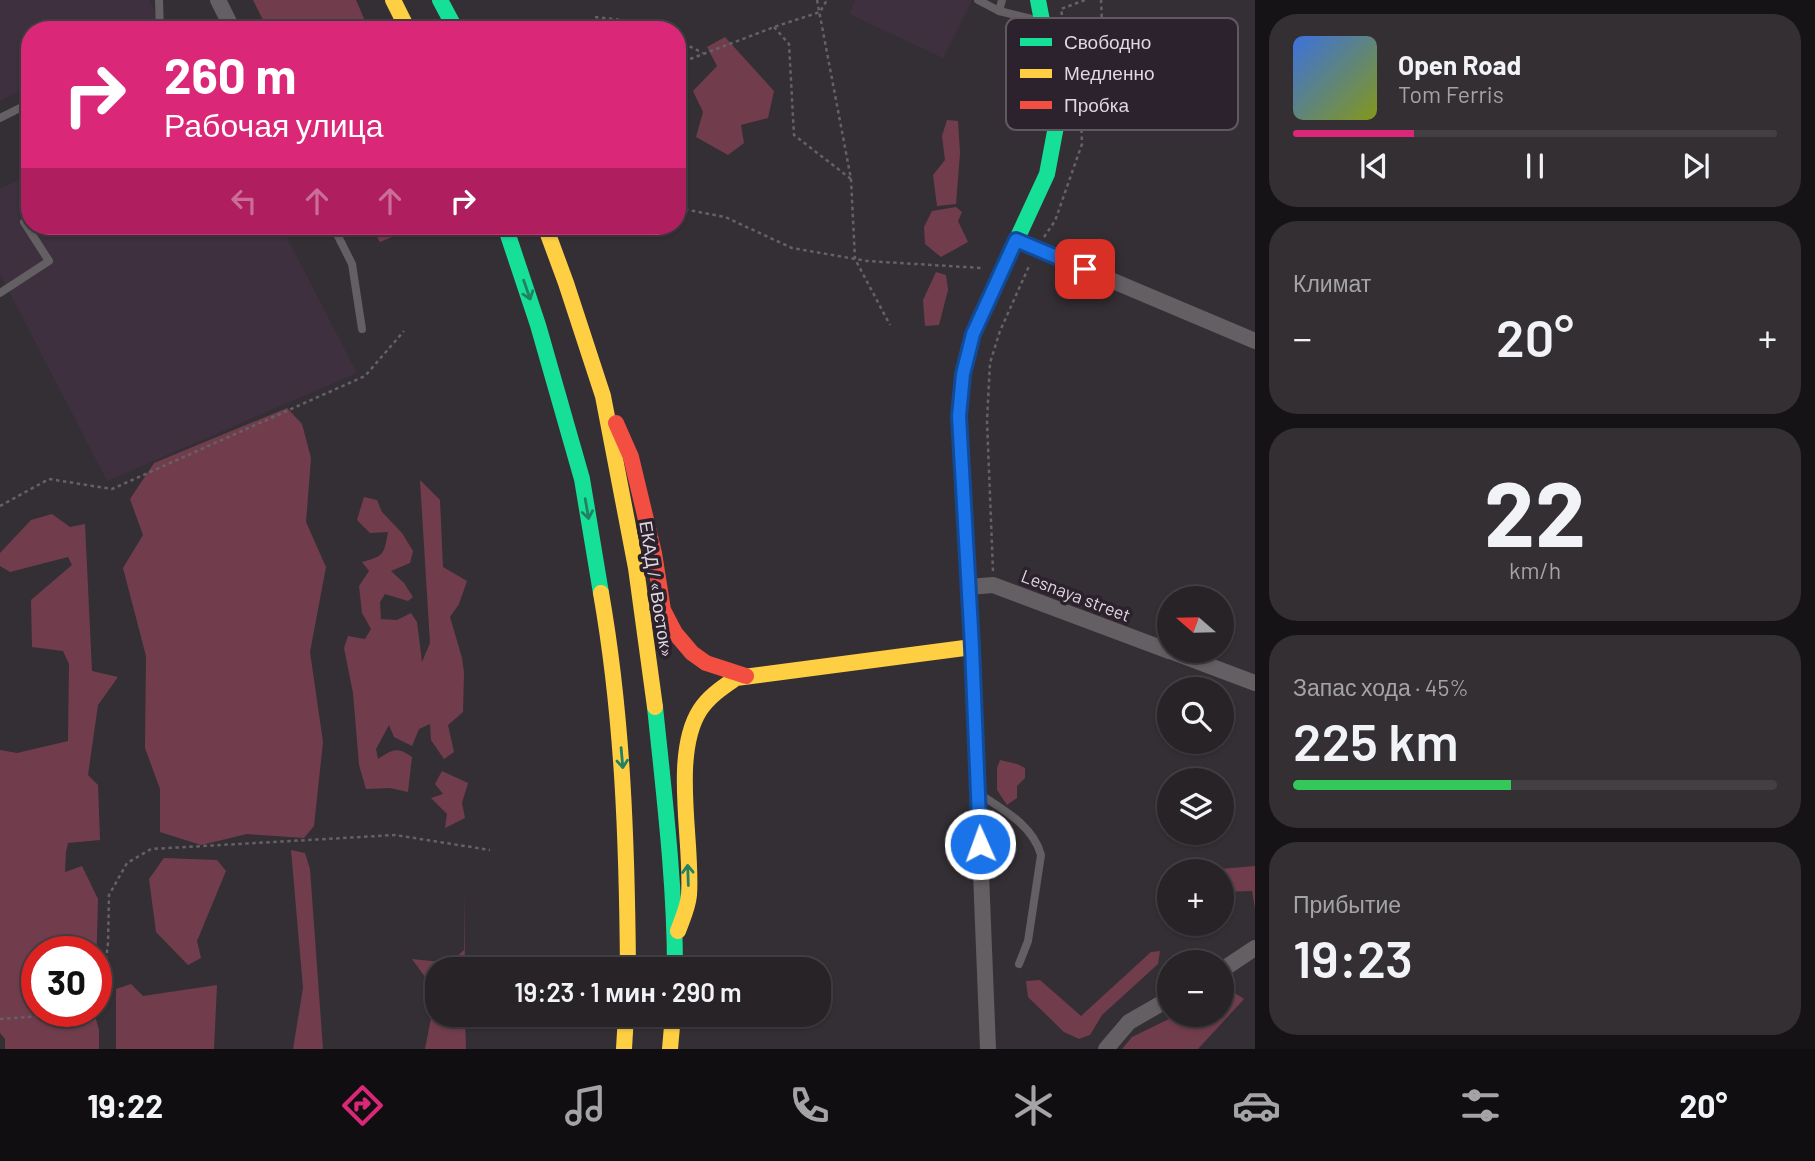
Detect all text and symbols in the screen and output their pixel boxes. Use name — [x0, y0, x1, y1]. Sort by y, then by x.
legend — [1006, 18, 1238, 130]
text: Свободно — [1064, 30, 1151, 53]
text: 260 m — [164, 45, 296, 104]
icon: right — [49, 49, 140, 140]
text: Open Road — [1398, 49, 1521, 80]
text: Медленно — [1064, 61, 1154, 84]
text: Tom Ferris — [1398, 80, 1504, 108]
text: Пробка — [1064, 93, 1129, 116]
text: Рабочая улица — [164, 105, 384, 143]
icon: previous — [1355, 147, 1393, 185]
icon: pause — [1516, 147, 1554, 185]
icon: next — [1677, 147, 1715, 185]
icon: left — [225, 182, 263, 220]
icon: ahead — [298, 182, 336, 220]
icon: ahead — [371, 182, 409, 220]
icon: right — [444, 182, 482, 220]
pin — [1055, 239, 1115, 299]
icon: arrive — [1066, 250, 1104, 288]
text: Климат — [1293, 269, 1371, 297]
one-way arrow — [522, 279, 534, 301]
text: 20° — [1496, 305, 1574, 367]
text: − — [1293, 314, 1312, 360]
text: + — [1758, 314, 1777, 360]
text: 22 — [1484, 456, 1586, 565]
one-way arrow — [581, 498, 594, 520]
street label: ЕКАД / «Восток» — [635, 519, 679, 659]
text: km/h — [1509, 556, 1561, 584]
street label: Lesnaya street — [1018, 564, 1134, 626]
north arrow — [1157, 586, 1234, 663]
map controls — [1157, 586, 1234, 1027]
text: Запас хода · 45% — [1293, 673, 1469, 701]
button: search — [1157, 677, 1234, 754]
text: 225 km — [1293, 709, 1459, 771]
one-way arrow — [615, 746, 628, 769]
button: layers — [1157, 768, 1234, 845]
position arrow — [943, 807, 1017, 881]
button: + — [1157, 859, 1234, 936]
one-way arrow — [681, 864, 694, 887]
text: Прибытие — [1293, 890, 1401, 918]
text: 19:23 — [1293, 926, 1413, 988]
speed limit sign: 30 — [21, 936, 112, 1027]
button: − — [1157, 950, 1234, 1027]
text: 19:23 · 1 мин · 290 m — [514, 976, 742, 1007]
icon: directions — [338, 1081, 387, 1130]
icon: music — [561, 1081, 610, 1130]
icon: phone — [785, 1081, 834, 1130]
icon: climate — [1009, 1081, 1058, 1130]
icon: car — [1232, 1081, 1281, 1130]
icon: filters — [1456, 1081, 1505, 1130]
text: 19:22 — [87, 1086, 163, 1124]
text: 20° — [1679, 1086, 1728, 1124]

